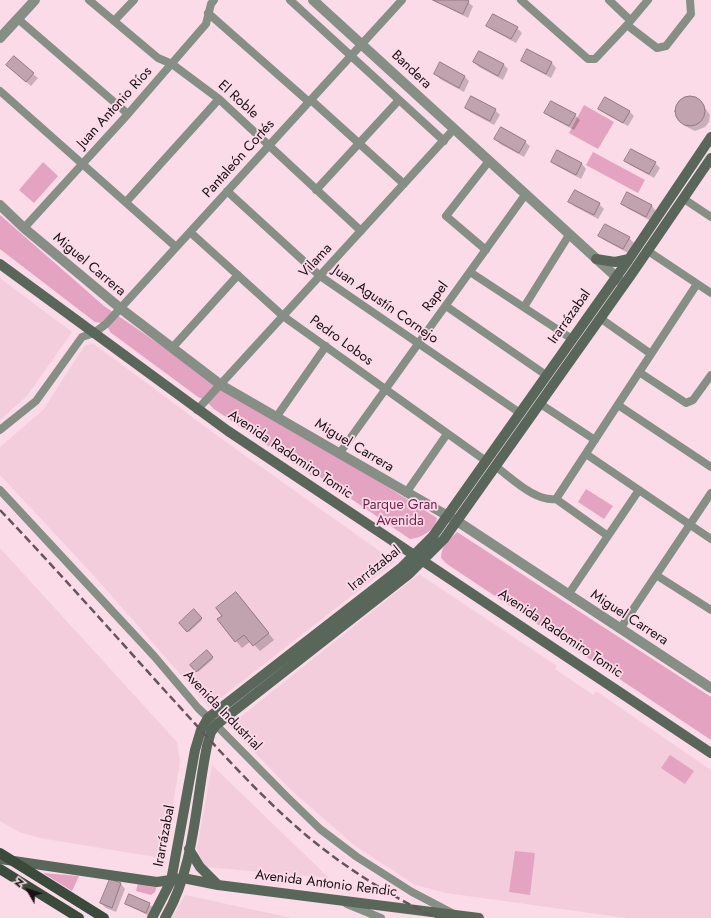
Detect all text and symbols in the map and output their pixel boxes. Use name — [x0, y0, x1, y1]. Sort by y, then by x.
street label: Bandera — [387, 47, 435, 93]
street label: Juan Antonio Ríos — [74, 64, 156, 152]
street label: El Roble — [214, 77, 262, 123]
street label: Pantaleón Cortés — [200, 116, 278, 202]
street label: Miguel Carrera — [49, 230, 129, 300]
street label: Vilama — [296, 240, 336, 282]
street label: Juan Agustín Cornejo — [329, 262, 441, 348]
street label: Rapel — [420, 279, 452, 315]
street label: Irarrázabal — [545, 287, 595, 347]
street label: Pedro Lobos — [306, 312, 376, 370]
street label: Avenida Radomiro Tomic — [224, 407, 356, 503]
street label: Miguel Carrera — [311, 416, 397, 476]
park label: Parque Gran Avenida — [362, 498, 438, 530]
street label: Irarrázabal — [345, 543, 405, 595]
street label: Avenida Radomiro Tomic — [494, 586, 626, 682]
street label: Miguel Carrera — [587, 587, 671, 649]
street label: Avenida Industrial — [179, 667, 265, 755]
street label: Irarrázabal — [151, 804, 179, 868]
street label: Avenida Antonio Rendic — [254, 867, 398, 901]
north arrow — [8, 870, 48, 910]
text: N — [10, 874, 28, 891]

